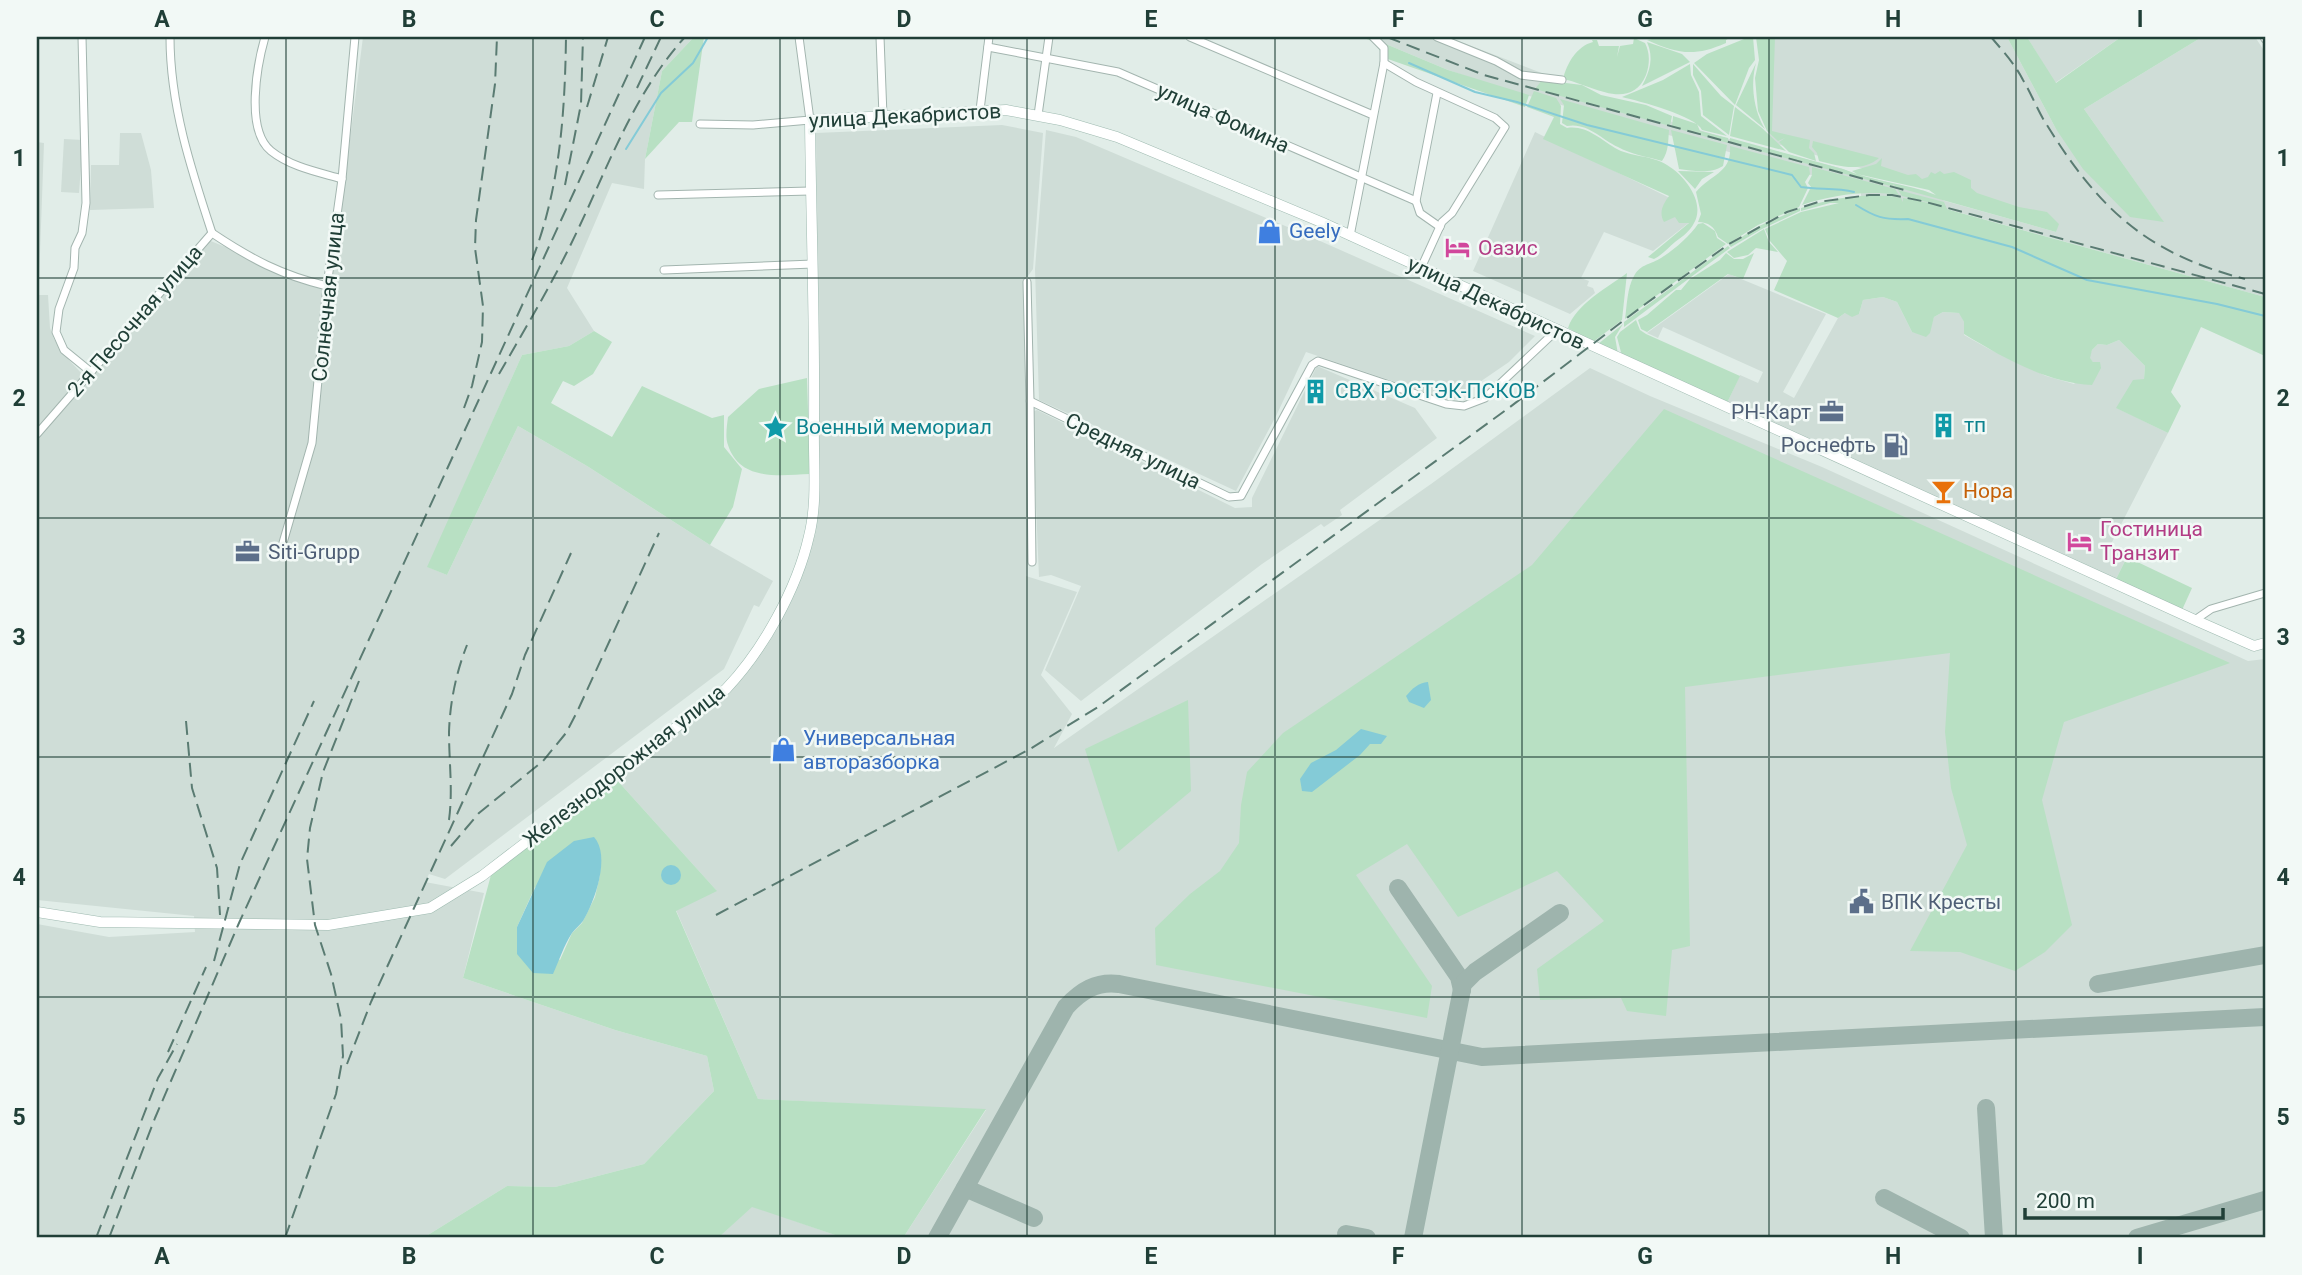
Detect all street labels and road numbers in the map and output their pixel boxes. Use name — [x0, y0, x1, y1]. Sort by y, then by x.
street label: улица Фомина — [1153, 78, 1293, 158]
street label: улица Декабристов — [808, 99, 1002, 133]
street label: Солнечная улица — [307, 211, 349, 383]
street label: 2-я Песочная улица — [63, 240, 207, 402]
street label: улица Декабристов — [1404, 251, 1588, 355]
street label: Средняя улица — [1062, 408, 1204, 494]
street label: Железнодорожная улица — [518, 680, 730, 852]

